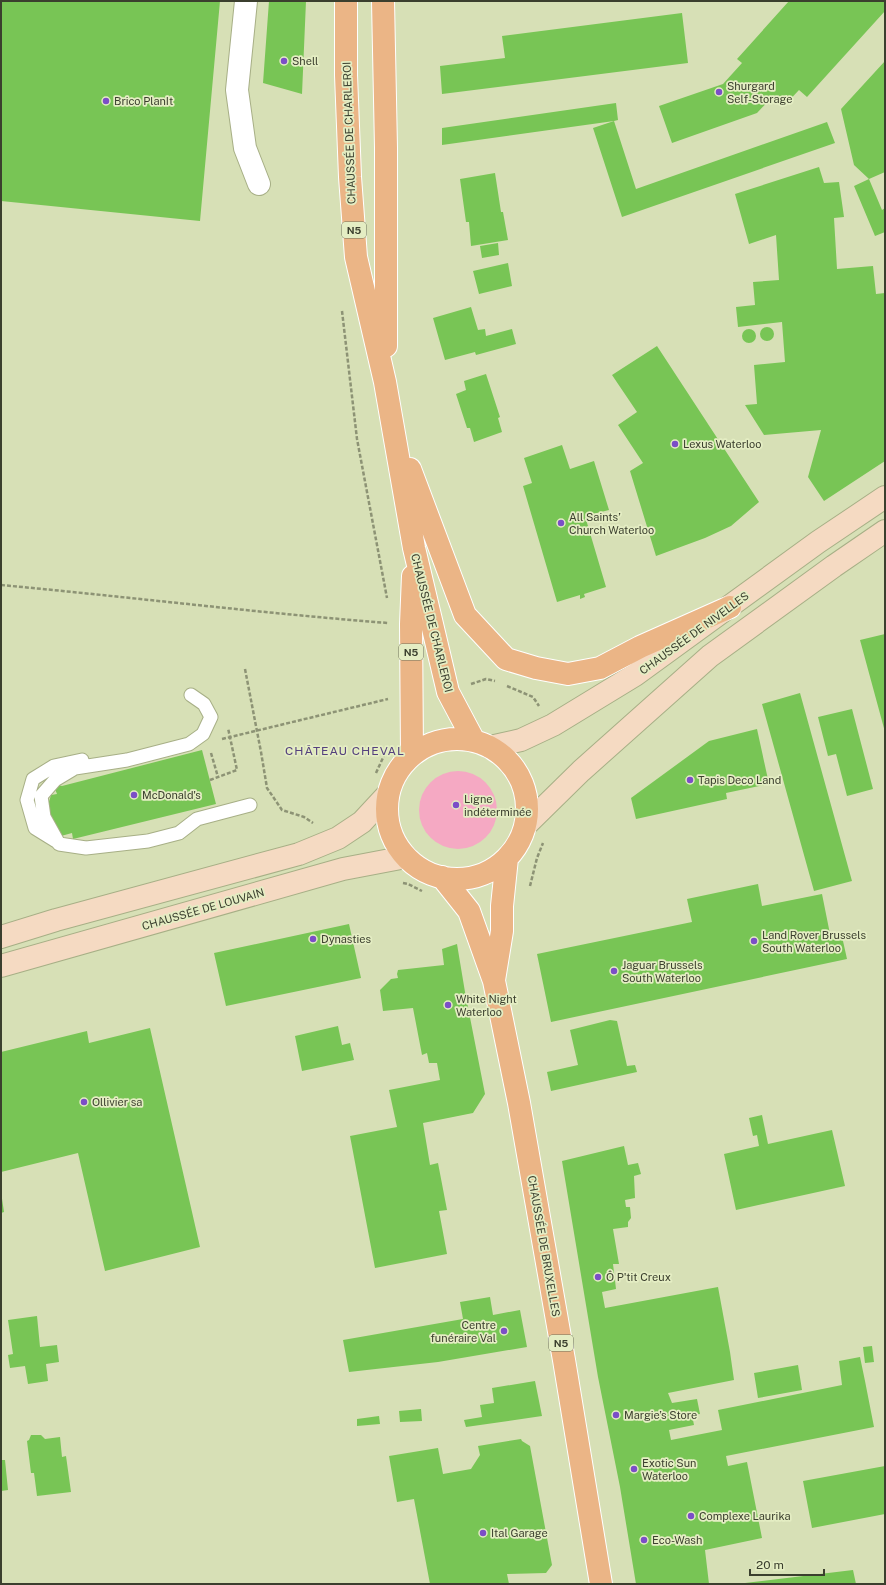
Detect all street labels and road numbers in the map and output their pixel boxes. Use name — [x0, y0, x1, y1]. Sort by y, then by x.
street label: CHAUSSÉE DE CHARLEROI — [340, 62, 357, 204]
road number: N5 — [342, 222, 366, 238]
street label: CHAUSSÉE DE CHARLEROI — [409, 552, 456, 694]
street label: CHAUSSÉE DE NIVELLES — [636, 589, 751, 677]
road number: N5 — [399, 644, 423, 660]
street label: CHAUSSÉE DE LOUVAIN — [140, 885, 265, 932]
street label: CHAUSSÉE DE BRUXELLES — [526, 1174, 563, 1318]
road number: N5 — [549, 1335, 573, 1351]

